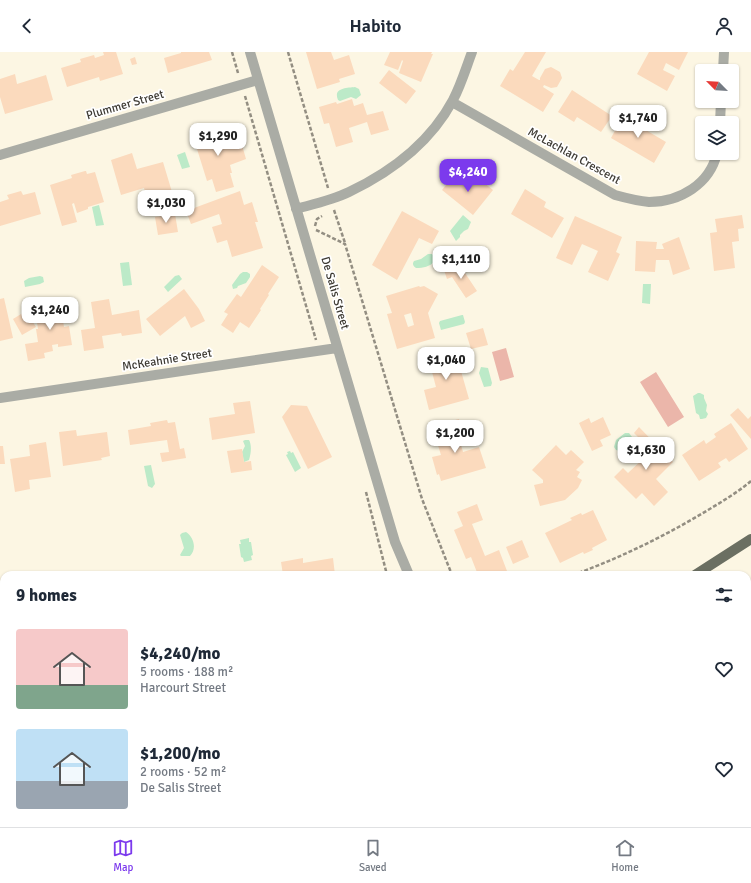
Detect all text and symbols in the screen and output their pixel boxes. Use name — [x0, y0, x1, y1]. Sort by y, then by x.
icon: back — [16, 15, 38, 37]
text: Habito — [350, 15, 401, 37]
icon: person — [713, 15, 735, 37]
north arrow — [695, 64, 739, 108]
map controls — [695, 64, 739, 160]
street label: Plummer Street — [84, 87, 166, 123]
pin: $1,740 — [605, 105, 671, 139]
text: $1,740 — [619, 110, 657, 126]
button: layers — [695, 116, 739, 160]
pin: $1,290 — [185, 123, 251, 157]
street label: McLachlan Crescent — [525, 124, 623, 188]
text: $1,290 — [199, 128, 237, 144]
pin: $4,240 — [435, 159, 501, 193]
text: $4,240 — [449, 164, 487, 180]
pin: $1,030 — [133, 190, 199, 224]
text: $1,030 — [147, 195, 185, 211]
pin: $1,110 — [428, 246, 494, 280]
text: $1,110 — [442, 251, 480, 267]
street label: De Salis Street — [317, 255, 353, 331]
pin: $1,240 — [17, 297, 83, 331]
text: $1,240 — [31, 302, 69, 318]
street label: McKeahnie Street — [121, 346, 213, 374]
pin: $1,040 — [413, 347, 479, 381]
text: $1,040 — [427, 352, 465, 368]
pin: $1,200 — [422, 420, 488, 454]
text: $1,200 — [436, 425, 474, 441]
pin: $1,630 — [613, 437, 679, 471]
text: $1,630 — [627, 442, 665, 458]
icon: filters — [713, 584, 735, 606]
text: 9 homes — [16, 585, 77, 606]
text: $4,240/mo — [140, 643, 220, 664]
icon: home — [48, 645, 96, 693]
icon: heart — [713, 658, 735, 680]
text: 5 rooms · 188 m² — [140, 664, 233, 680]
text: Harcourt Street — [140, 680, 226, 696]
text: $1,200/mo — [140, 743, 220, 764]
icon: home — [48, 745, 96, 793]
icon: heart — [713, 758, 735, 780]
text: 2 rooms · 52 m² — [140, 764, 226, 780]
text: De Salis Street — [140, 780, 221, 796]
tab: Map — [112, 837, 134, 874]
tab: Saved — [359, 837, 387, 874]
tab: Home — [611, 837, 639, 874]

